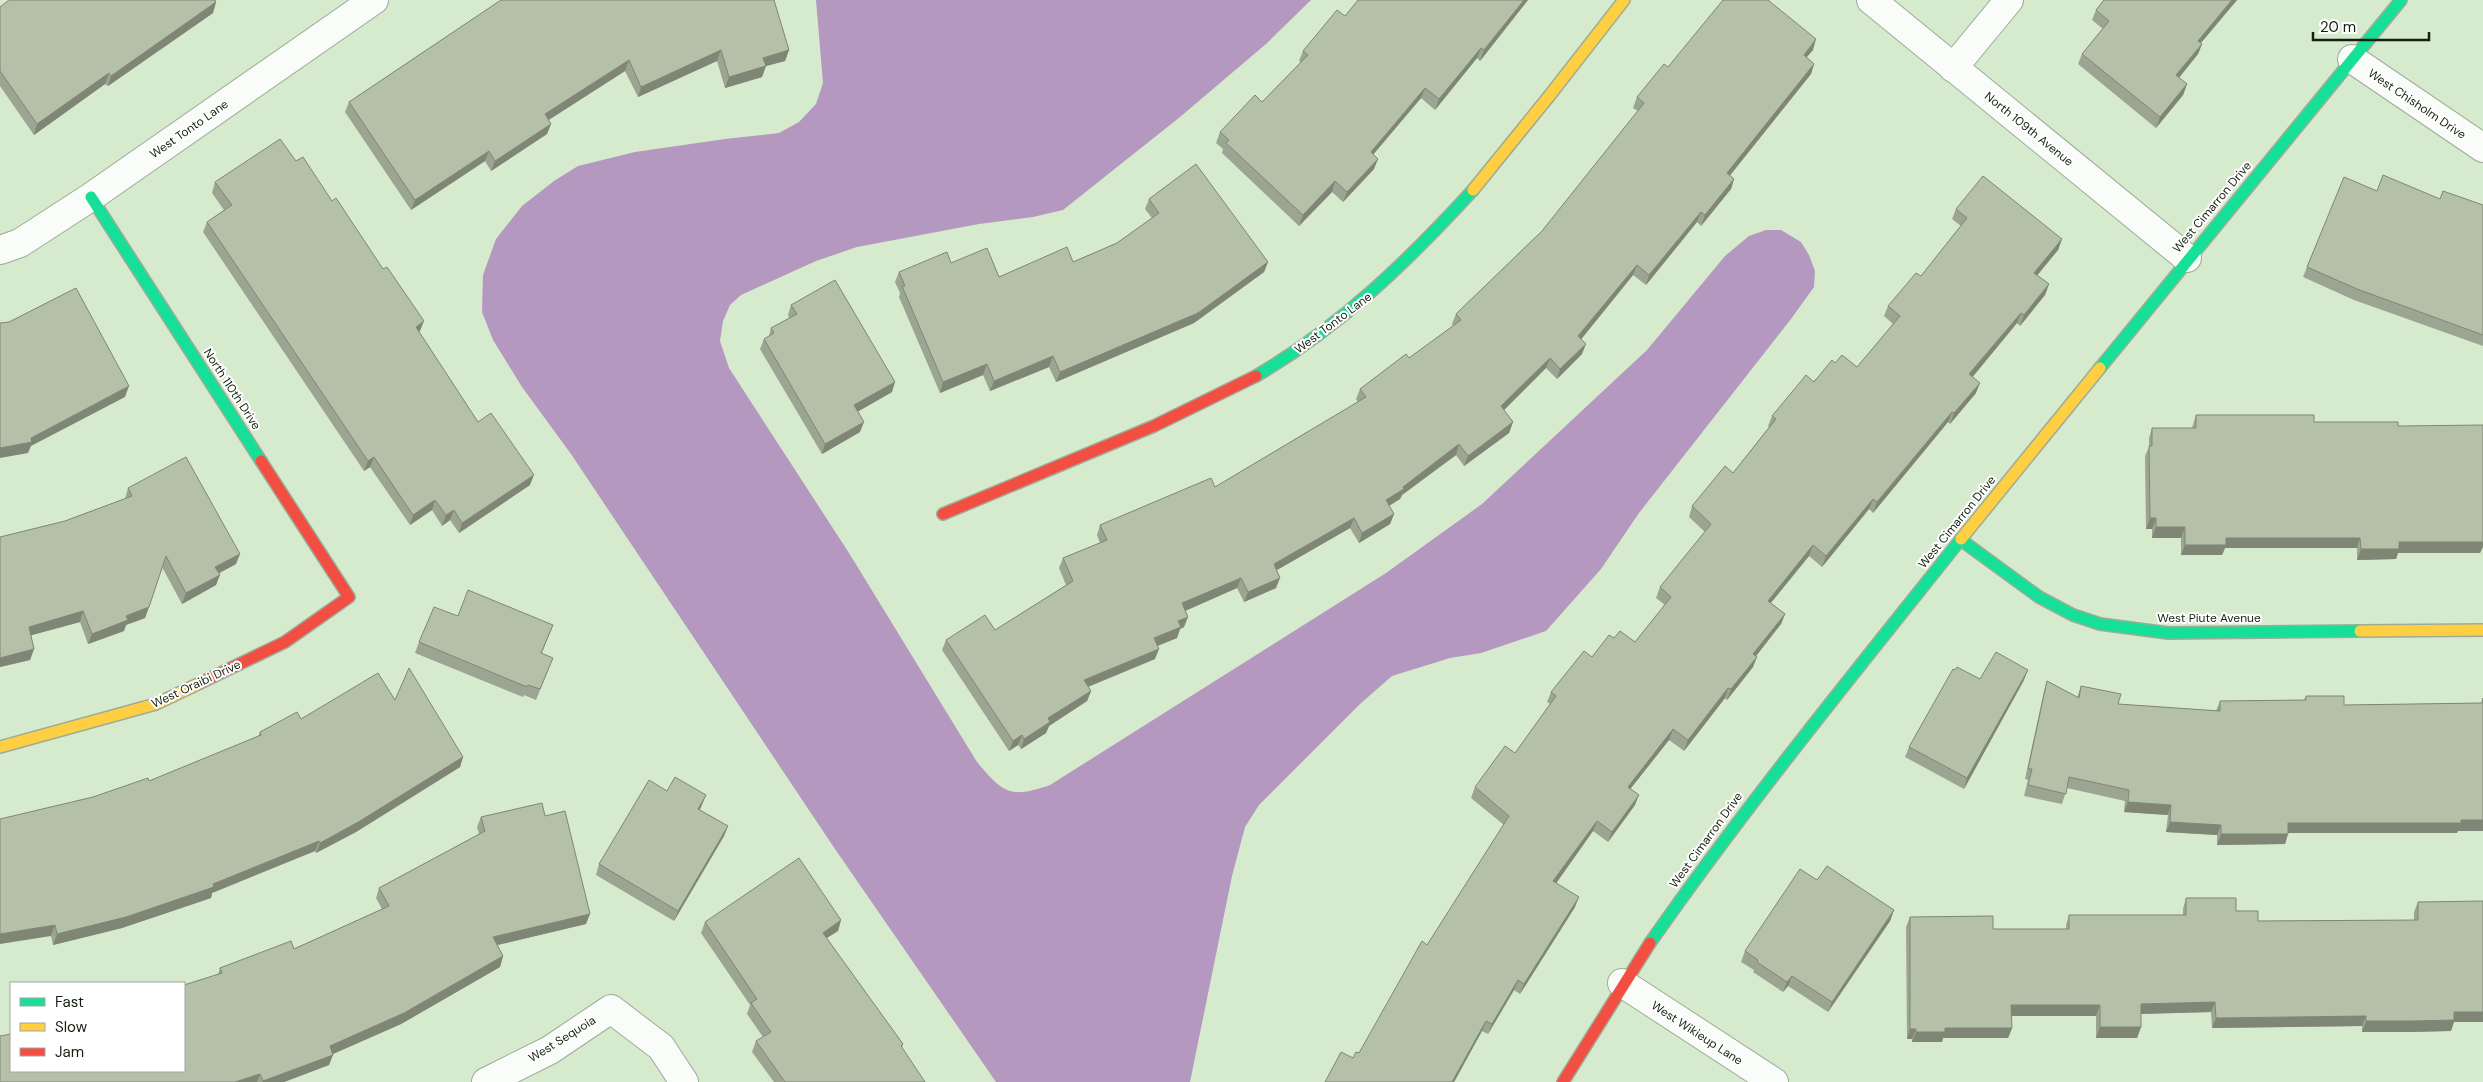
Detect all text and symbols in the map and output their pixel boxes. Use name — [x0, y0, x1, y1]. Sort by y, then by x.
scale bar — [2313, 10, 2429, 42]
text: 20 m — [2320, 17, 2356, 37]
street label: West Chisholm Drive — [2365, 65, 2469, 143]
street label: North 109th Avenue — [1981, 88, 2077, 170]
street label: West Tonto Lane — [147, 96, 232, 162]
street label: West Cimarron Drive — [2169, 158, 2255, 256]
street label: West Tonto Lane — [1291, 289, 1375, 357]
street label: North 110th Drive — [200, 345, 264, 433]
street label: West Cimarron Drive — [1915, 472, 1999, 572]
street label: West Piute Avenue — [2157, 610, 2261, 626]
street label: West Oraibi Drive — [149, 656, 243, 712]
street label: West Cimarron Drive — [1666, 789, 1746, 891]
legend — [10, 982, 185, 1072]
text: Fast — [55, 992, 84, 1012]
street label: West Wikieup Lane — [1648, 997, 1746, 1069]
street label: West Sequoia — [525, 1012, 599, 1066]
text: Slow — [55, 1017, 88, 1037]
text: Jam — [55, 1042, 84, 1062]

